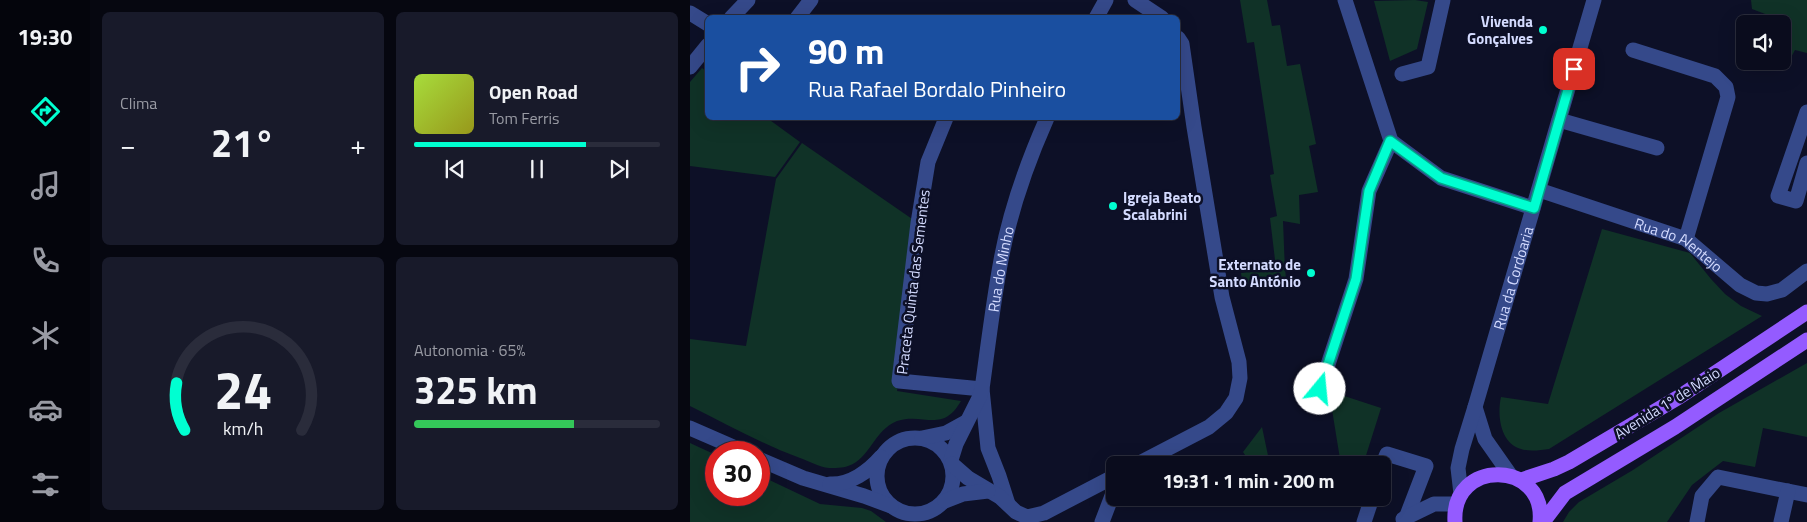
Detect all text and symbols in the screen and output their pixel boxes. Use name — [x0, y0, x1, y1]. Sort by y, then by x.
place label: Vivenda Gonçalves — [1467, 10, 1533, 50]
map controls — [1736, 15, 1791, 70]
button: sound — [1736, 15, 1791, 70]
text: 19:30 — [18, 20, 72, 54]
text: 90 m — [808, 24, 884, 78]
marker: Vivenda Gonçalves — [1537, 24, 1549, 36]
icon: right — [725, 35, 790, 100]
pin — [1553, 48, 1595, 90]
icon: arrive — [1560, 55, 1588, 83]
text: Rua Rafael Bordalo Pinheiro — [808, 72, 1066, 106]
text: Open Road — [489, 77, 578, 106]
text: Clima — [120, 91, 157, 115]
icon: directions — [28, 94, 63, 129]
text: Tom Ferris — [489, 106, 560, 130]
text: 21° — [211, 114, 275, 172]
text: − — [120, 123, 136, 166]
text: + — [350, 123, 366, 166]
icon: previous — [441, 155, 469, 183]
icon: pause — [523, 155, 551, 183]
icon: next — [605, 155, 633, 183]
icon: music — [28, 168, 63, 203]
place label: Igreja Beato Scalabrini — [1123, 186, 1201, 226]
street label: Praceta Quinta das Sementes — [890, 188, 936, 376]
marker: Igreja Beato Scalabrini — [1107, 200, 1119, 212]
street label: Rua do Alentejo — [1632, 211, 1728, 277]
street label: Rua do Minho — [981, 223, 1020, 314]
street label: Rua da Cordoaria — [1487, 223, 1539, 333]
icon: phone — [28, 243, 63, 278]
place label: Externato de Santo António — [1209, 253, 1301, 293]
marker: Externato de Santo António — [1305, 267, 1317, 279]
icon: climate — [28, 318, 63, 353]
text: Autonomia · 65% — [414, 338, 525, 362]
text: 24 — [214, 350, 272, 429]
text: 325 km — [414, 361, 538, 419]
street label: Avenida 1º de Maio — [1610, 361, 1724, 445]
position arrow — [1293, 362, 1345, 414]
icon: car — [28, 392, 63, 427]
text: km/h — [223, 415, 263, 442]
speed limit sign: 30 — [705, 441, 770, 506]
text: 19:31 · 1 min · 200 m — [1162, 466, 1335, 495]
icon: filters — [28, 467, 63, 502]

